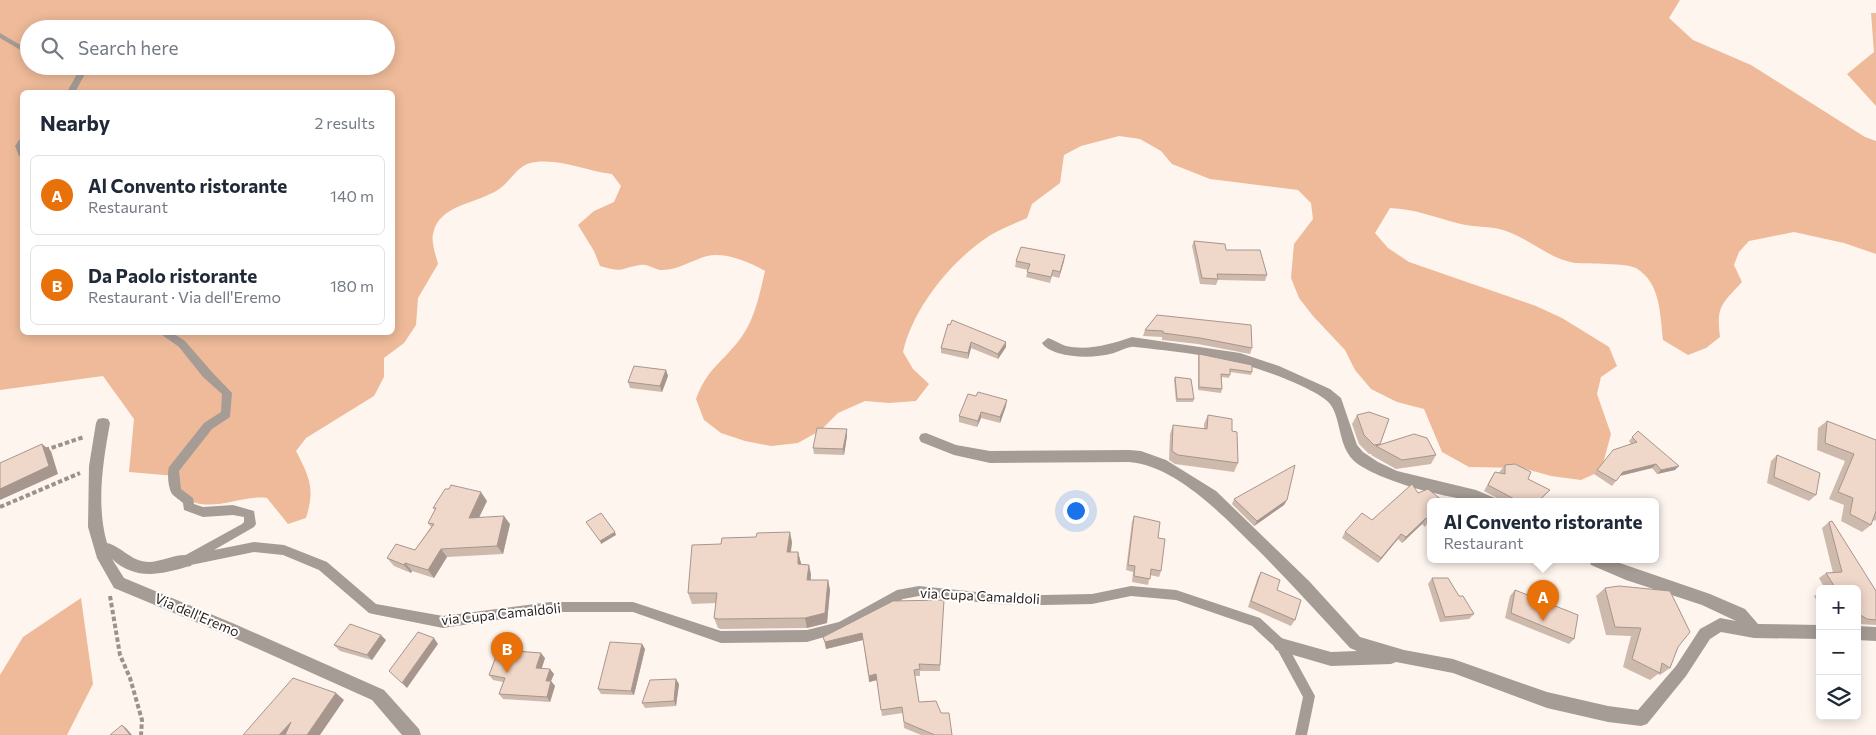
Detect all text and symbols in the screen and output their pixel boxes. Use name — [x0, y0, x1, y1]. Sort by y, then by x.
search box — [20, 20, 395, 75]
icon: search — [38, 34, 66, 62]
text: Search here — [78, 36, 178, 59]
text: Nearby — [40, 110, 110, 135]
text: 2 results — [314, 113, 375, 132]
text: Al Convento ristorante — [88, 174, 287, 197]
text: A — [51, 186, 63, 205]
text: 140 m — [330, 186, 374, 205]
text: Restaurant — [88, 197, 168, 216]
text: Da Paolo ristorante — [88, 264, 257, 287]
text: B — [52, 276, 62, 295]
text: 180 m — [330, 276, 374, 295]
text: Restaurant · Via dell'Eremo — [88, 287, 281, 306]
your location — [1063, 498, 1089, 524]
popup — [1427, 498, 1659, 563]
text: Al Convento ristorante — [1443, 510, 1643, 533]
text: Restaurant — [1443, 533, 1523, 552]
pin: A — [1527, 580, 1559, 621]
street label: via Cupa Camaldoli — [920, 584, 1040, 607]
map controls — [1816, 585, 1861, 720]
button: + — [1816, 585, 1861, 630]
street label: Via dell'Eremo — [152, 589, 242, 640]
street label: via Cupa Camaldoli — [440, 599, 562, 628]
button: − — [1816, 630, 1861, 675]
pin: B — [491, 632, 523, 673]
button: layers — [1816, 675, 1861, 720]

